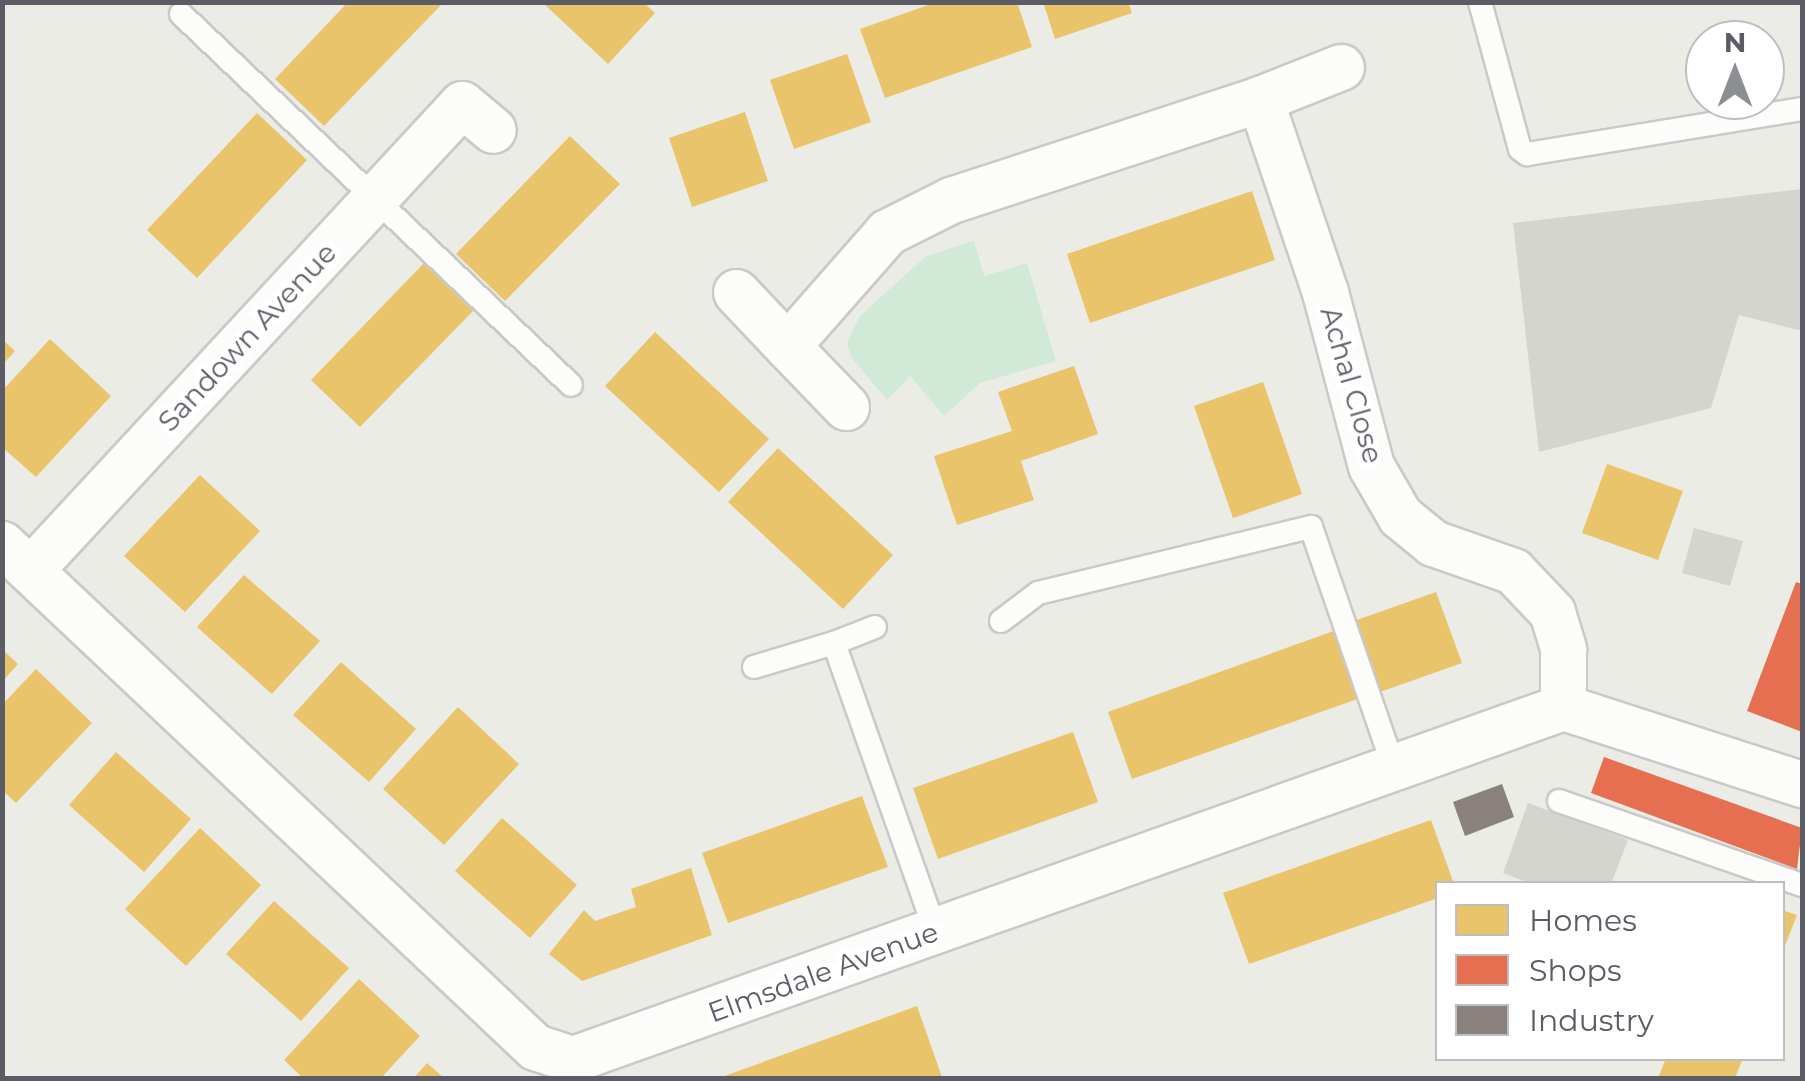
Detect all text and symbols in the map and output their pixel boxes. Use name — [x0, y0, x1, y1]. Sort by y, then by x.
north arrow — [1685, 20, 1785, 120]
text: N — [1724, 25, 1746, 59]
street label: Sandown Avenue — [151, 236, 343, 438]
street label: Achal Close — [1314, 303, 1390, 467]
legend — [1435, 881, 1785, 1061]
text: Homes — [1529, 902, 1637, 939]
street label: Elmsdale Avenue — [703, 915, 943, 1029]
text: Shops — [1529, 952, 1622, 989]
text: Industry — [1529, 1002, 1654, 1039]

